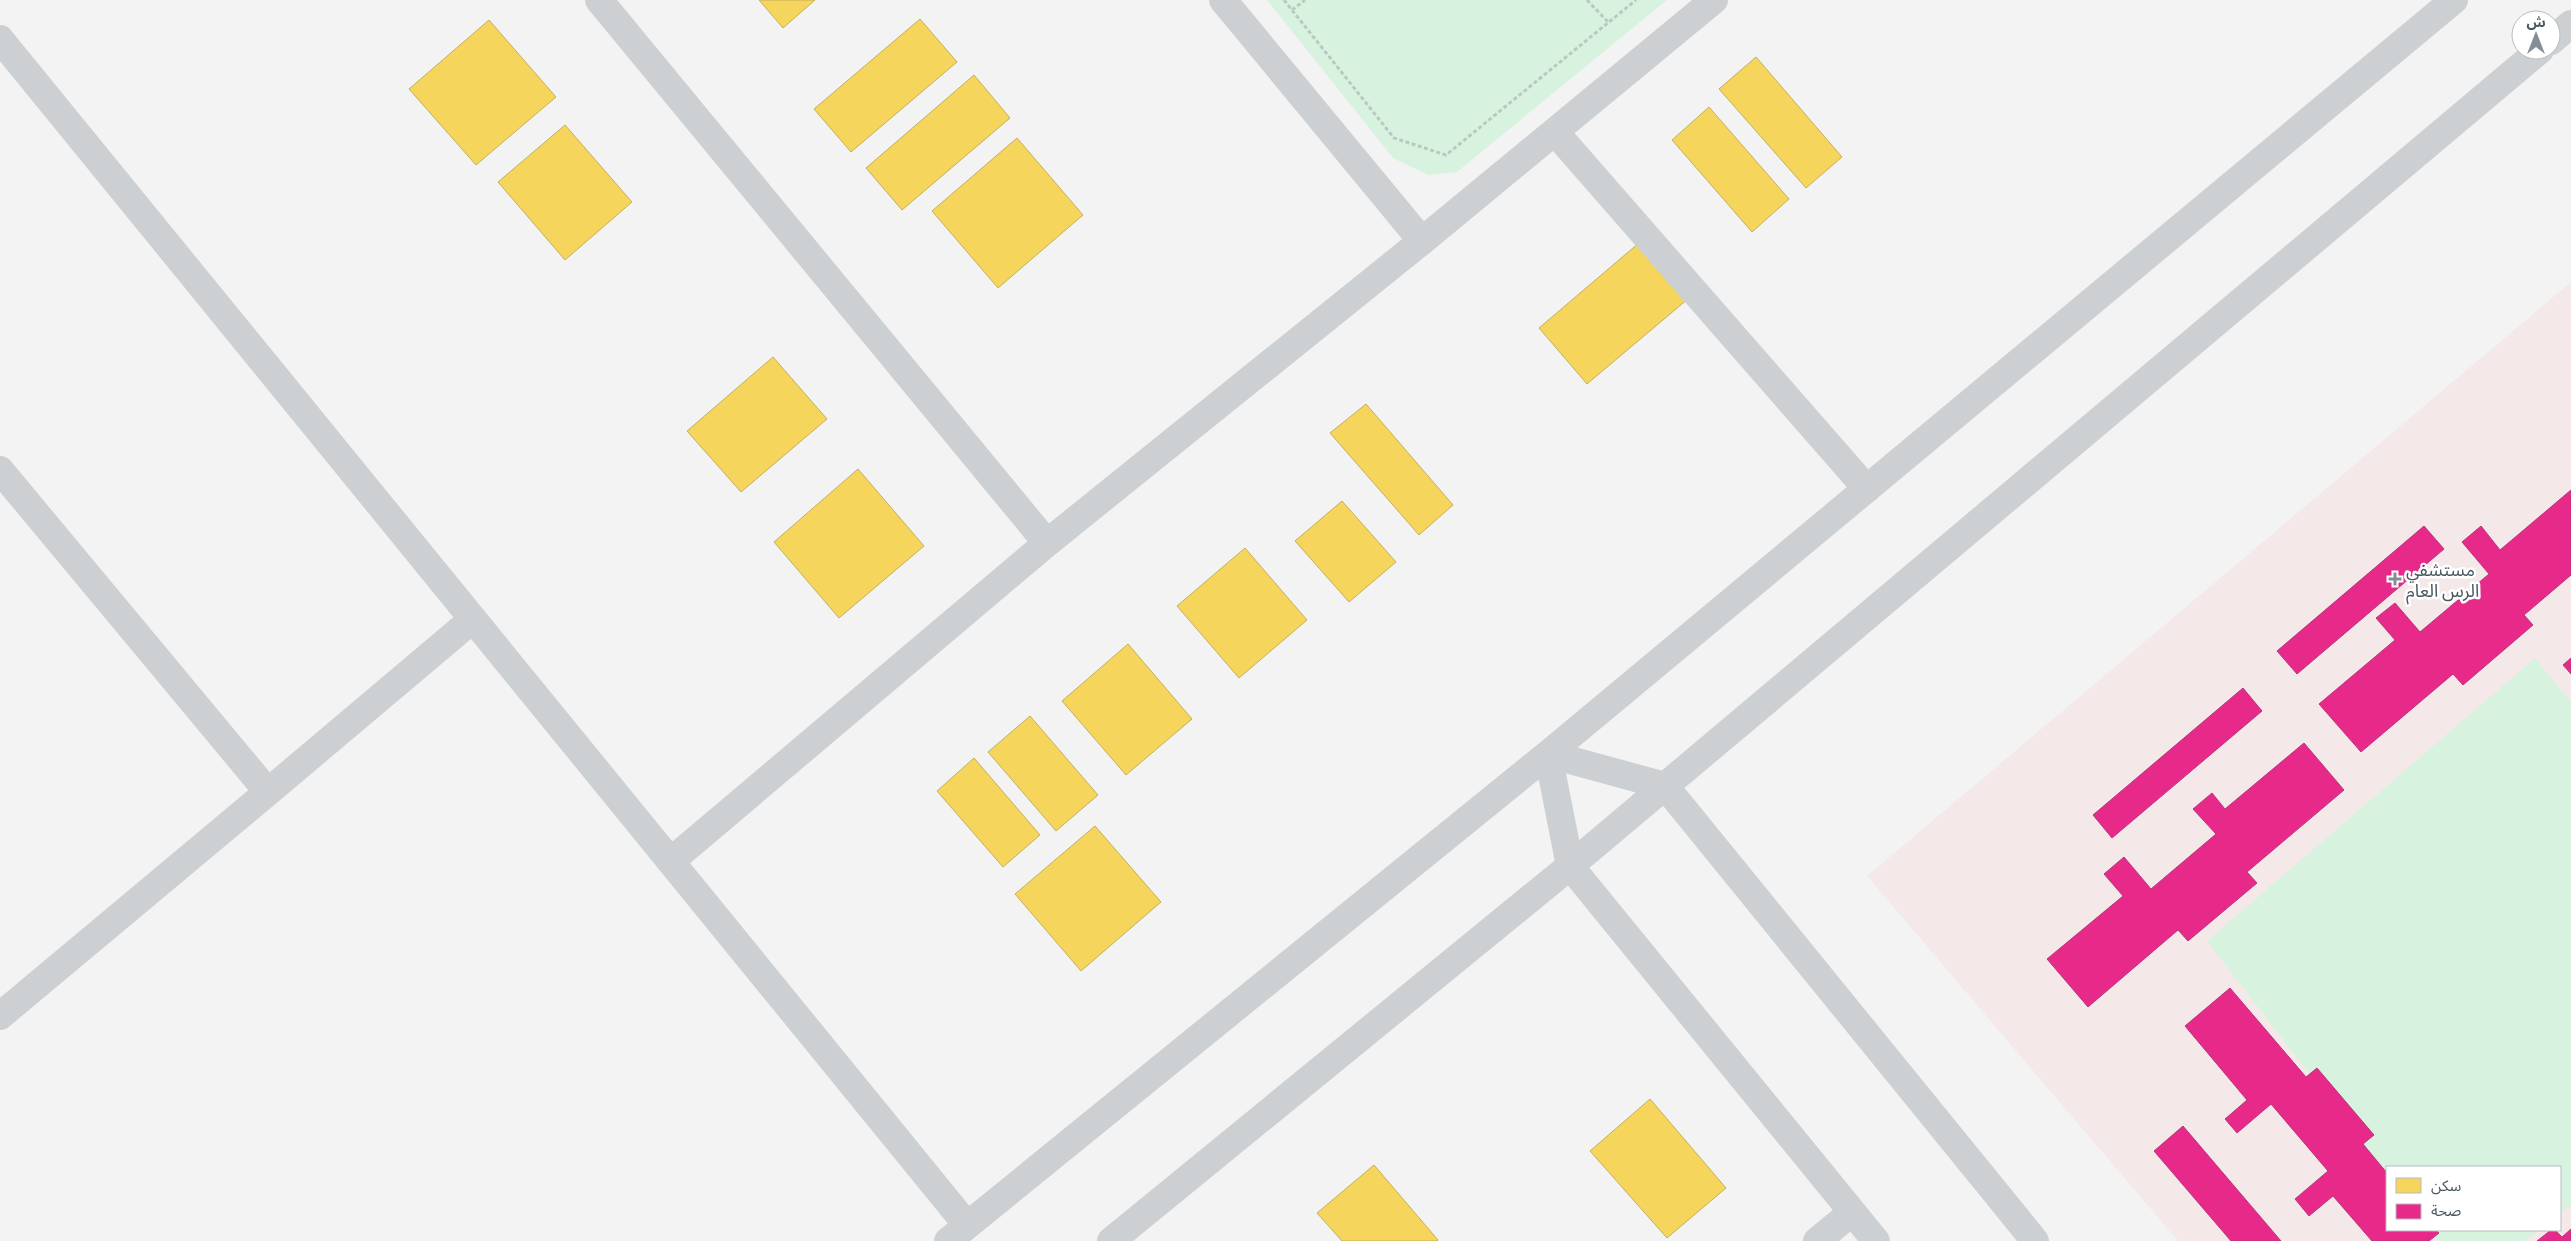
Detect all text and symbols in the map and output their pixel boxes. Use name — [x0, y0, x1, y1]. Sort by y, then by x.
north arrow — [2511, 10, 2561, 60]
text: ش — [2526, 12, 2546, 31]
place label: مستشفي الرس العام — [2406, 557, 2479, 605]
marker: مستشفي الرس العام — [2388, 572, 2402, 586]
legend — [2386, 1166, 2561, 1231]
text: سكن — [2431, 1175, 2462, 1196]
text: صحة — [2431, 1200, 2461, 1221]

